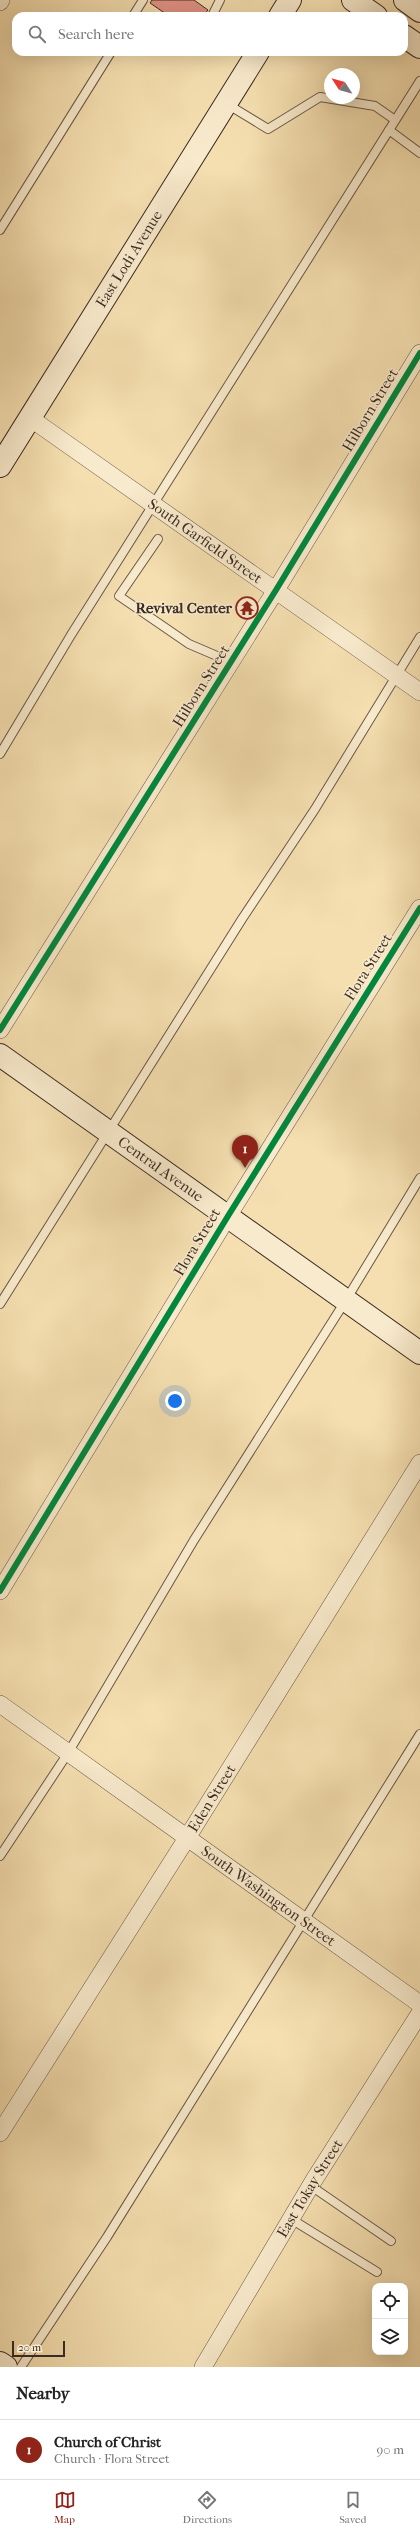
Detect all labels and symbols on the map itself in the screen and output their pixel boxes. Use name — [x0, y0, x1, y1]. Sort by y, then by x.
north arrow — [324, 68, 360, 104]
street label: East Lodi Avenue — [92, 206, 166, 311]
street label: Hilborn Street — [338, 365, 402, 455]
street label: South Garfield Street — [145, 495, 266, 588]
temple icon: Revival Center — [234, 595, 260, 621]
place label: Revival Center — [135, 599, 233, 617]
street label: Hilborn Street — [169, 641, 234, 730]
street label: Flora Street — [340, 930, 396, 1004]
street label: Central Avenue — [114, 1133, 207, 1206]
pin: 1 — [232, 1135, 258, 1168]
street label: Flora Street — [170, 1204, 225, 1279]
your location — [165, 1391, 185, 1411]
street label: Eden Street — [184, 1761, 240, 1835]
street label: South Washington Street — [198, 1842, 340, 1950]
street label: East Tokay Street — [273, 2135, 347, 2241]
scale bar — [12, 2339, 65, 2358]

